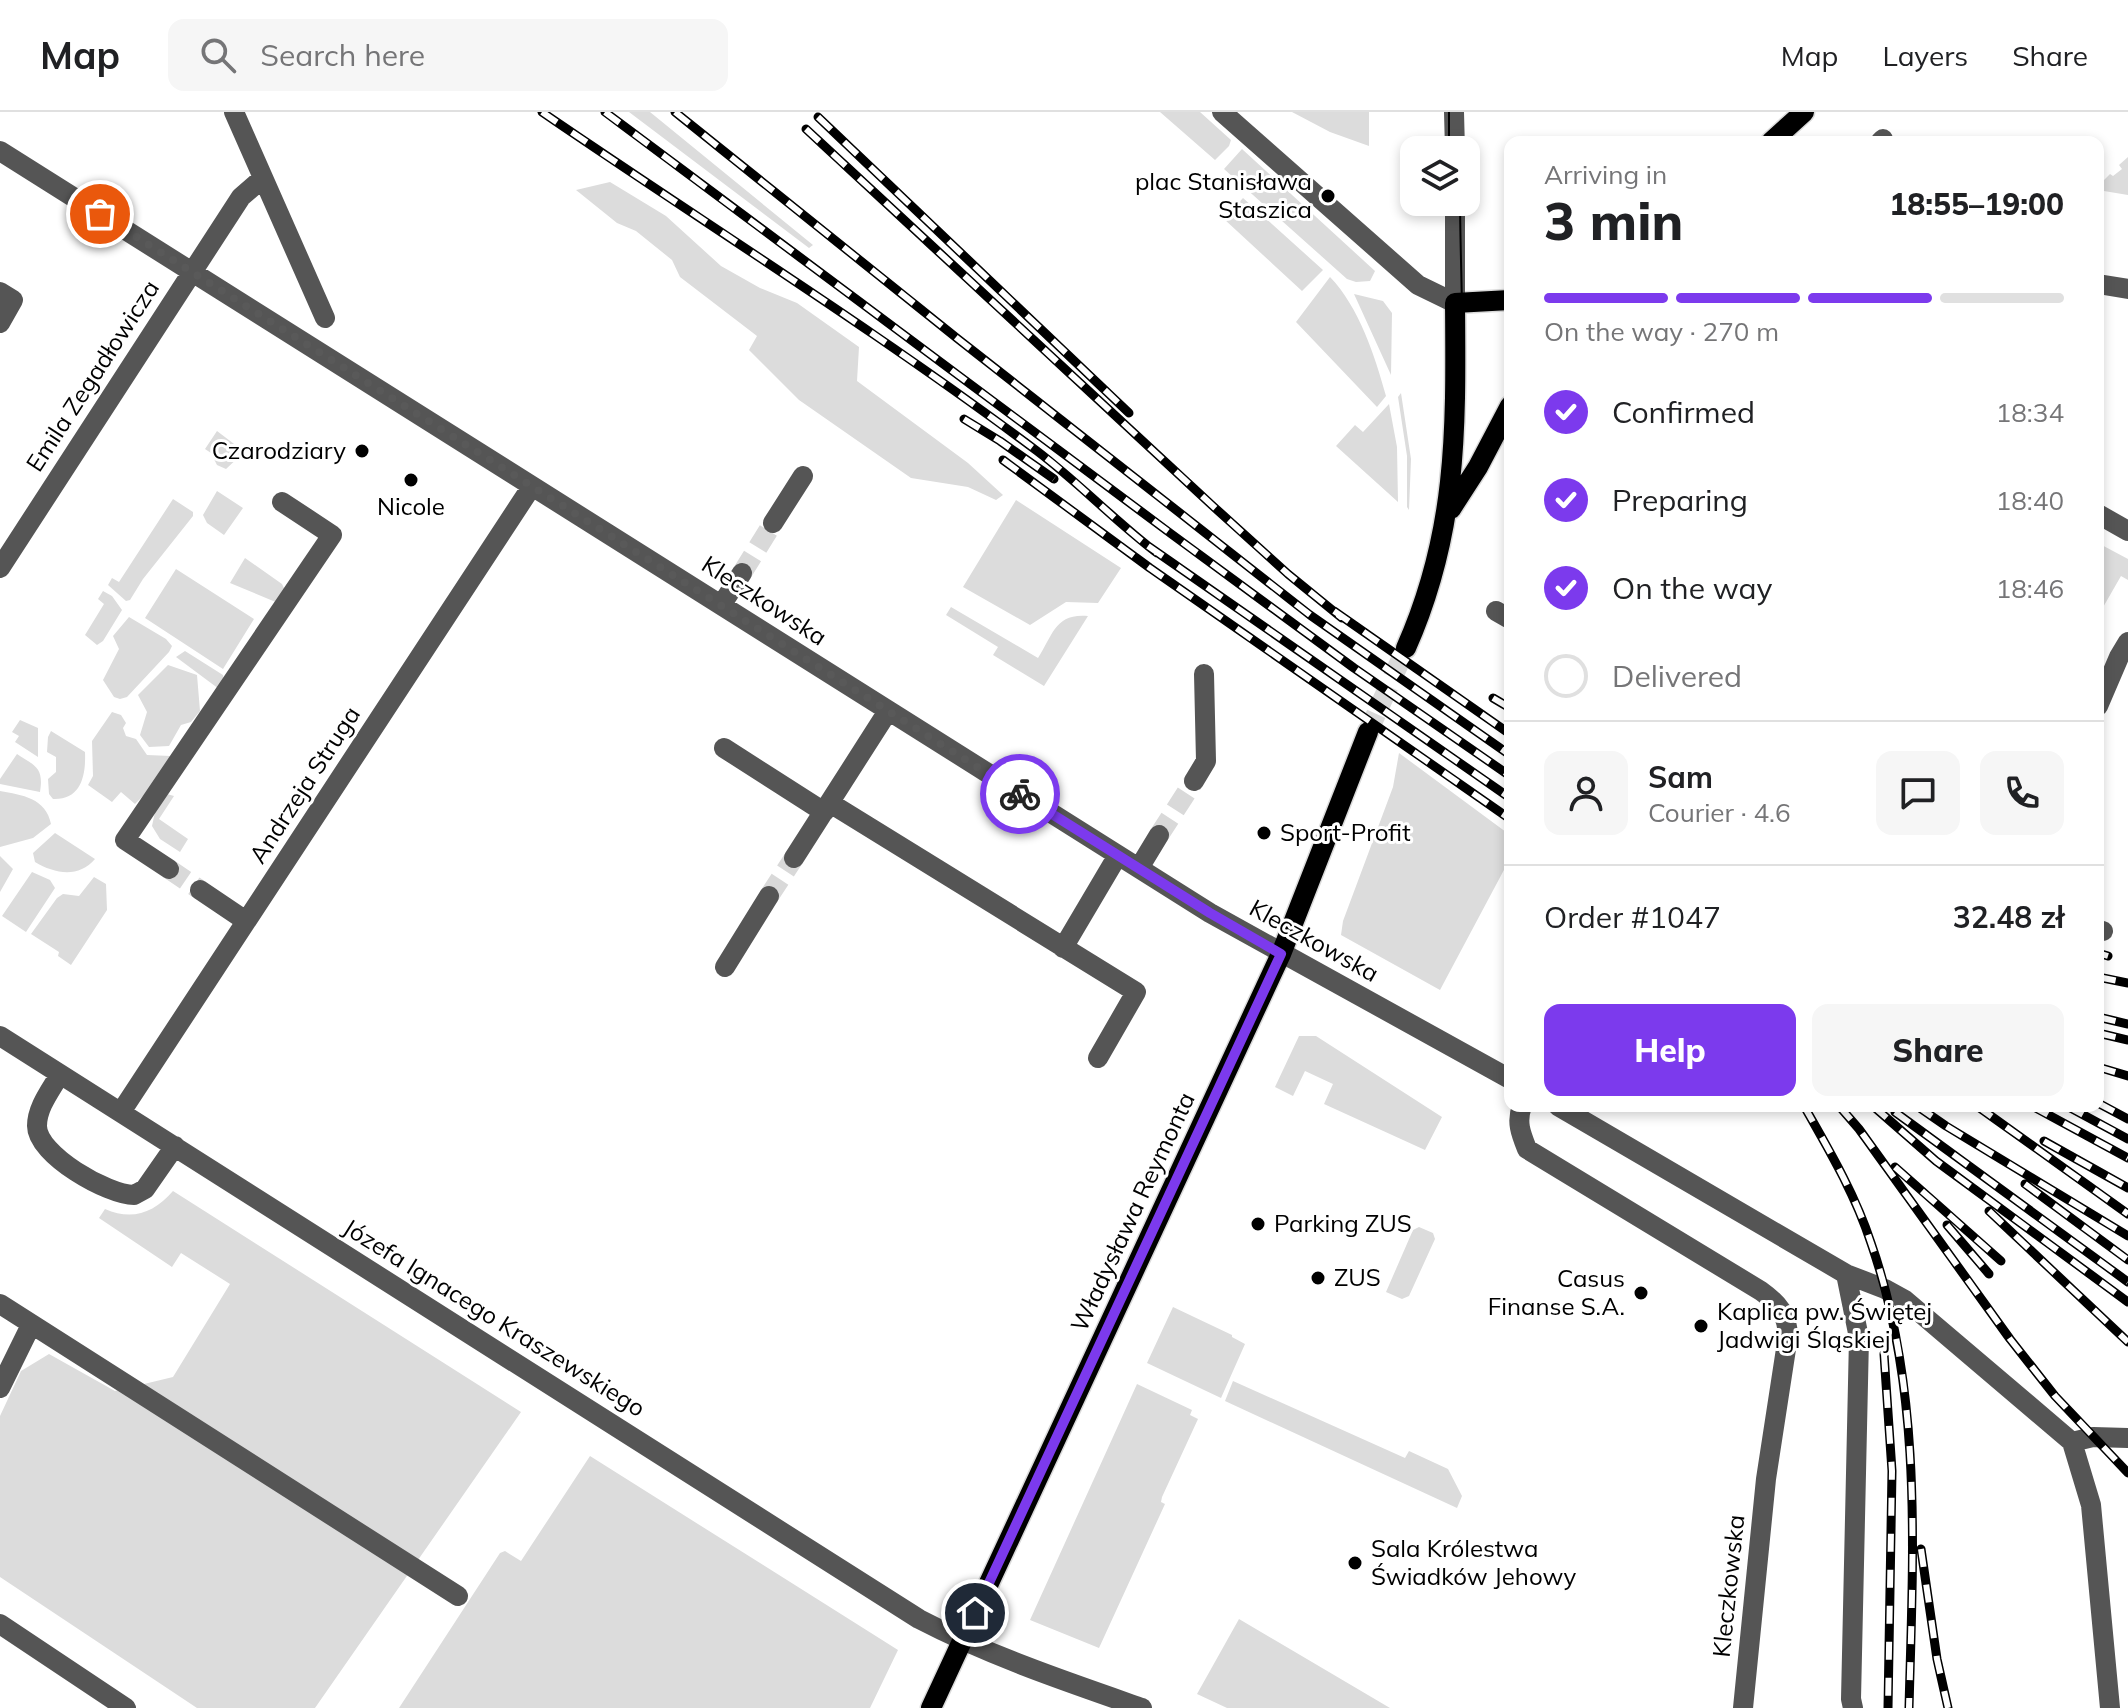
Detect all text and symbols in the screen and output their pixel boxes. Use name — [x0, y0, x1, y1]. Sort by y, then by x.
search box — [168, 19, 728, 91]
text: Map — [40, 31, 120, 79]
icon: search — [196, 33, 240, 77]
text: Search here — [260, 36, 425, 74]
text: Map — [1781, 38, 1838, 73]
text: Layers — [1882, 38, 1968, 73]
text: Share — [2012, 38, 2088, 73]
map controls — [1400, 136, 1480, 216]
button: layers — [1400, 136, 1480, 216]
text: Arriving in — [1544, 158, 1667, 191]
place label: plac Stanisława Staszica — [1135, 166, 1312, 224]
pin — [66, 180, 134, 248]
text: 18:55–19:00 — [1889, 185, 2064, 223]
marker: plac Stanisława Staszica — [1319, 187, 1337, 205]
text: 3 min — [1544, 188, 1683, 253]
icon: bag — [78, 192, 122, 236]
street label: Emila Zegadłowicza — [19, 274, 165, 477]
text: On the way · 270 m — [1544, 315, 1779, 348]
icon: check — [1544, 390, 1588, 434]
text: Confirmed — [1612, 393, 1755, 431]
text: 18:34 — [1996, 396, 2064, 429]
place label: Czarodziary — [212, 435, 346, 465]
marker: Czarodziary — [353, 442, 371, 460]
marker: Nicole — [402, 471, 420, 489]
icon: check — [1544, 478, 1588, 522]
text: Preparing — [1612, 481, 1748, 519]
text: 18:40 — [1996, 484, 2064, 517]
place label: Nicole — [377, 491, 445, 521]
street label: Kleczkowska — [696, 549, 833, 652]
icon: check — [1544, 566, 1588, 610]
text: On the way — [1612, 569, 1772, 607]
text: 18:46 — [1996, 572, 2064, 605]
text: Delivered — [1612, 657, 1742, 695]
street label: Andrzeja Struga — [242, 700, 366, 869]
button: person — [1544, 751, 1628, 835]
button: chat — [1876, 751, 1960, 835]
button: phone — [1980, 751, 2064, 835]
courier — [980, 754, 1060, 834]
text: Sam — [1648, 758, 1713, 796]
icon: bike — [998, 772, 1042, 816]
text: Courier · 4.6 — [1648, 796, 1791, 829]
place label: Sport-Profit — [1280, 817, 1411, 847]
marker: Sport-Profit — [1255, 824, 1273, 842]
street label: Kleczkowska — [1245, 892, 1384, 988]
text: Order #1047 — [1544, 898, 1721, 936]
text: 32.48 zł — [1953, 898, 2064, 936]
button: Help — [1544, 1004, 1796, 1096]
button: Share — [1812, 1004, 2064, 1096]
street label: Władysława Reymonta — [1063, 1087, 1201, 1336]
place label: Parking ZUS — [1274, 1208, 1412, 1238]
street label: Józefa Ignacego Kraszewskiego — [338, 1212, 651, 1423]
marker: Parking ZUS — [1249, 1215, 1267, 1233]
place label: ZUS — [1334, 1262, 1381, 1292]
place label: Casus Finanse S.A. — [1488, 1263, 1625, 1321]
marker: ZUS — [1309, 1269, 1327, 1287]
marker: Casus Finanse S.A. — [1632, 1284, 1650, 1302]
place label: Kaplica pw. Świętej Jadwigi Śląskiej — [1717, 1296, 1932, 1354]
marker: Kaplica pw. Świętej Jadwigi Śląskiej — [1692, 1317, 1710, 1335]
street label: Kleczkowska — [1706, 1513, 1750, 1659]
place label: Sala Królestwa Świadków Jehowy — [1371, 1533, 1577, 1591]
marker: Sala Królestwa Świadków Jehowy — [1346, 1554, 1364, 1572]
pin — [941, 1579, 1009, 1647]
icon: home — [953, 1591, 997, 1635]

